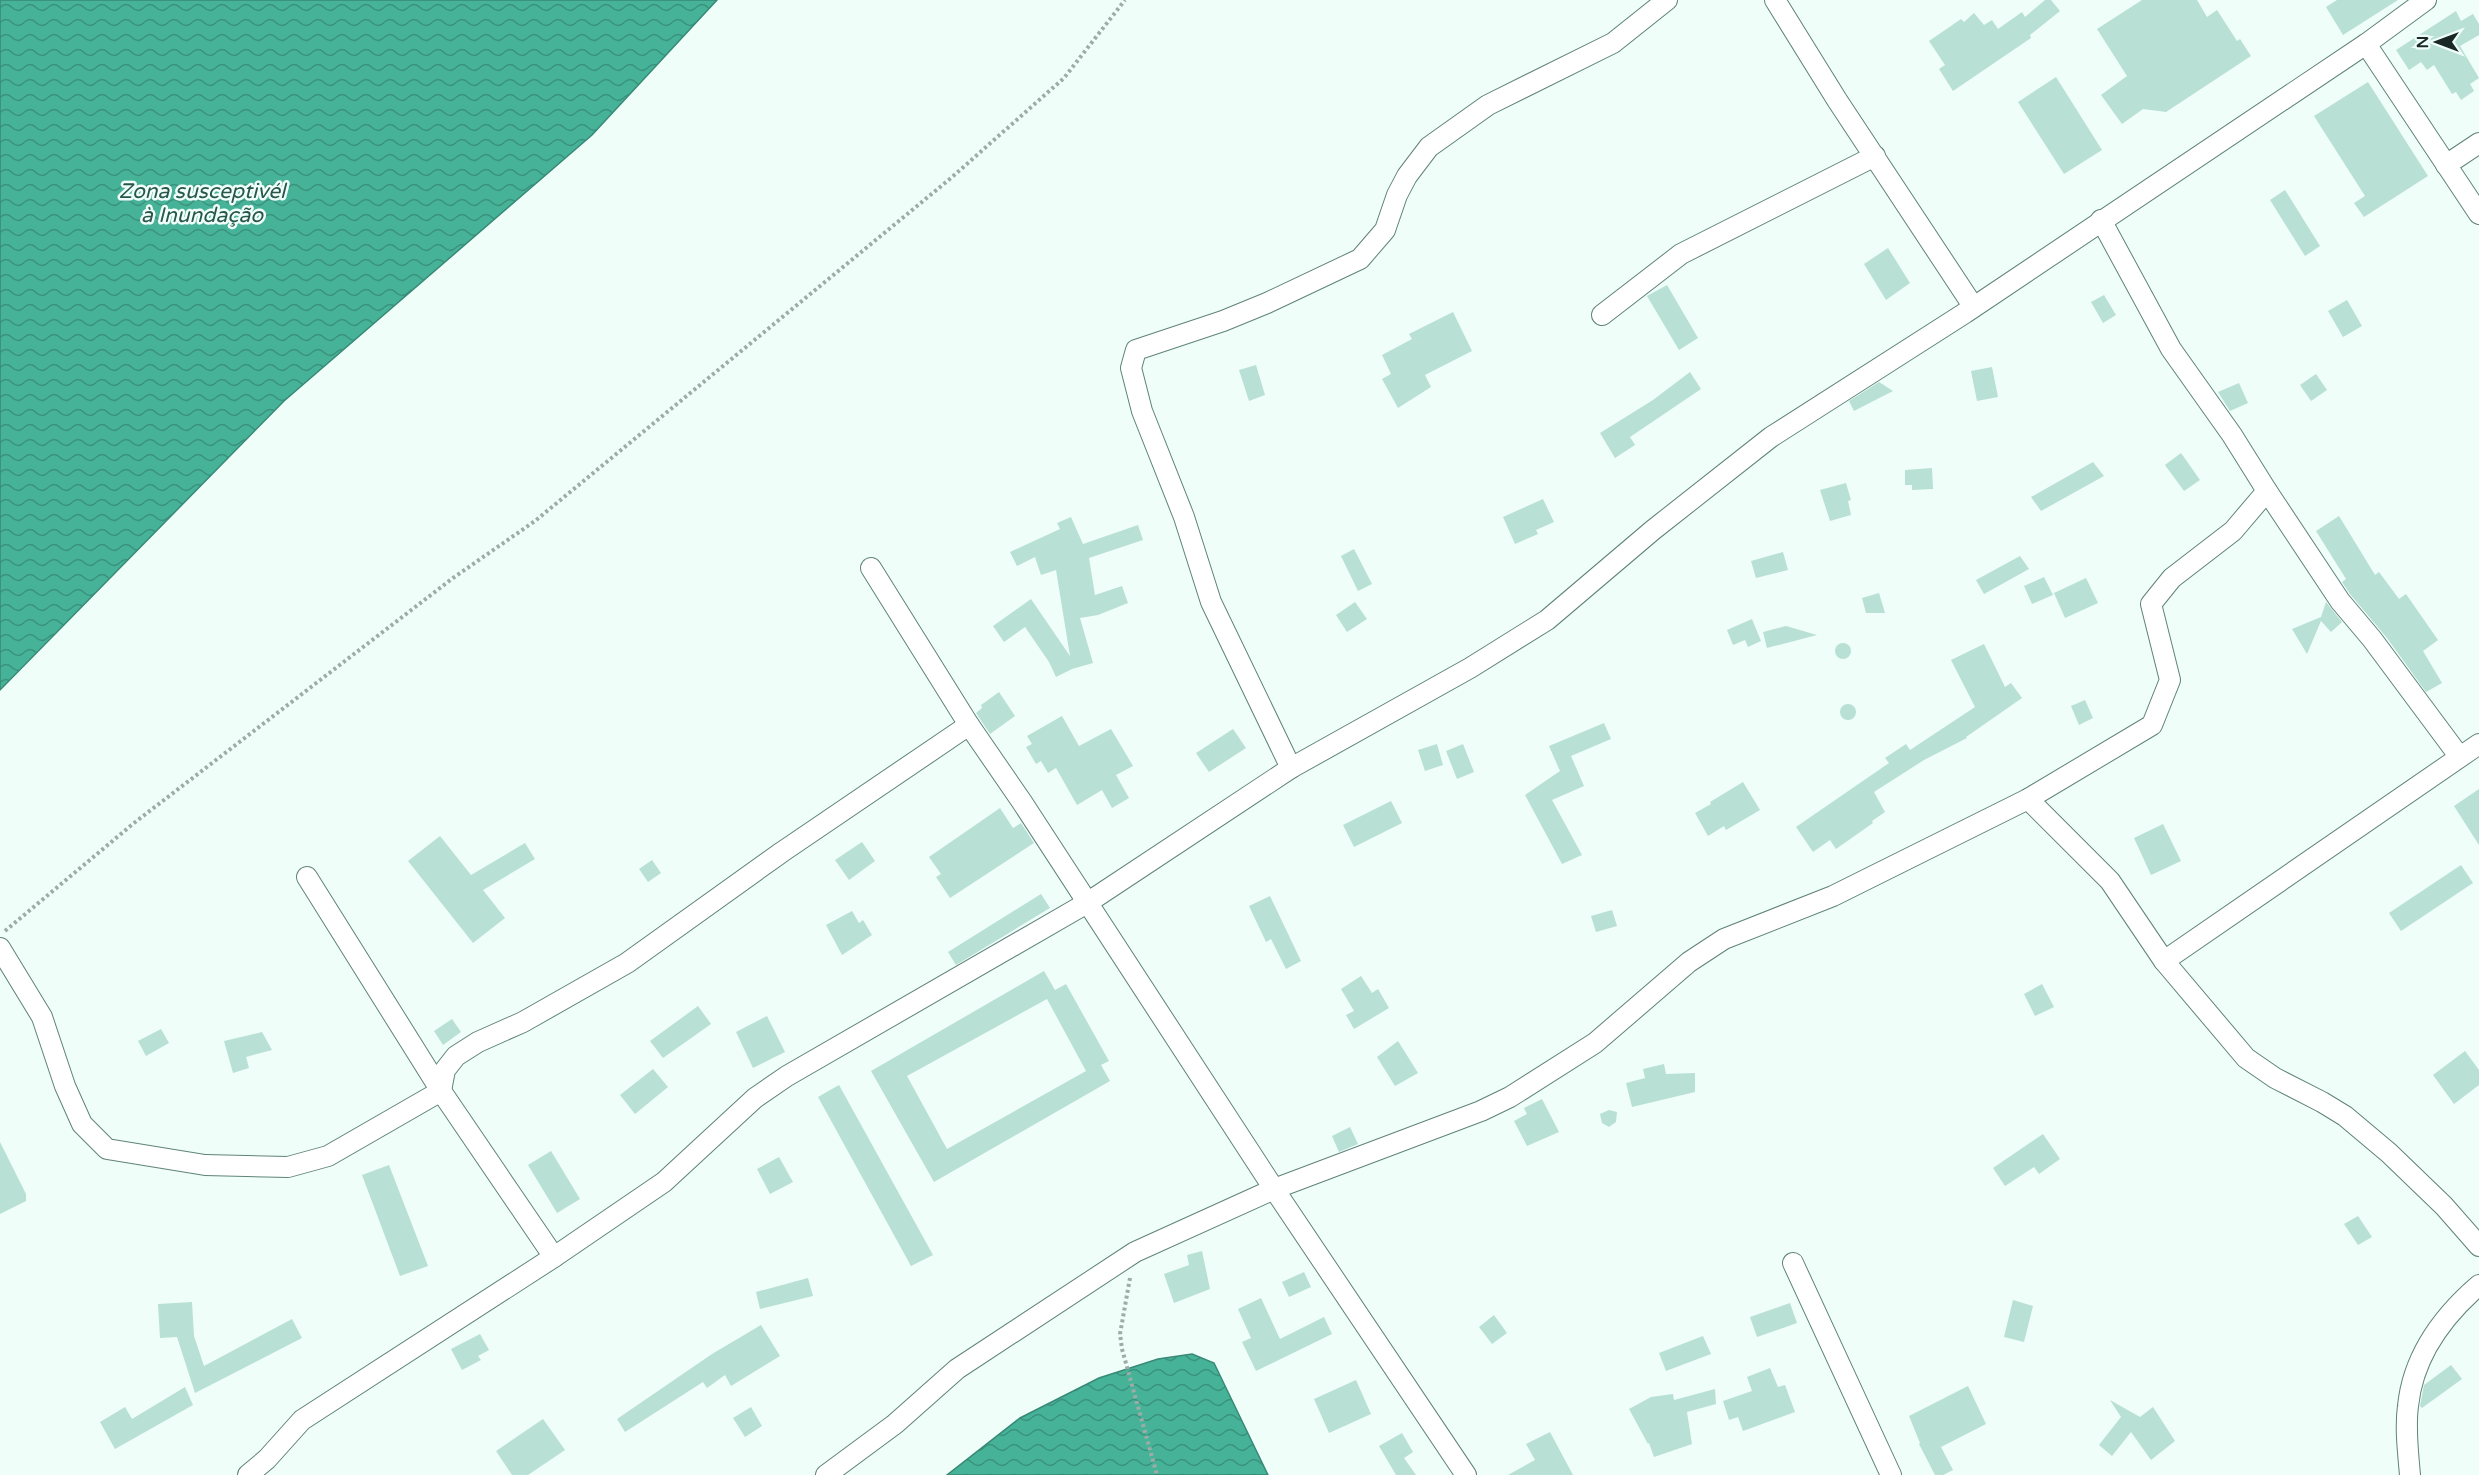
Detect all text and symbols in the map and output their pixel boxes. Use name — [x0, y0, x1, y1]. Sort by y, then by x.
north arrow — [2407, 12, 2467, 72]
text: N — [2413, 36, 2433, 48]
water label: Zona susceptivél à Inundação — [119, 179, 288, 228]

